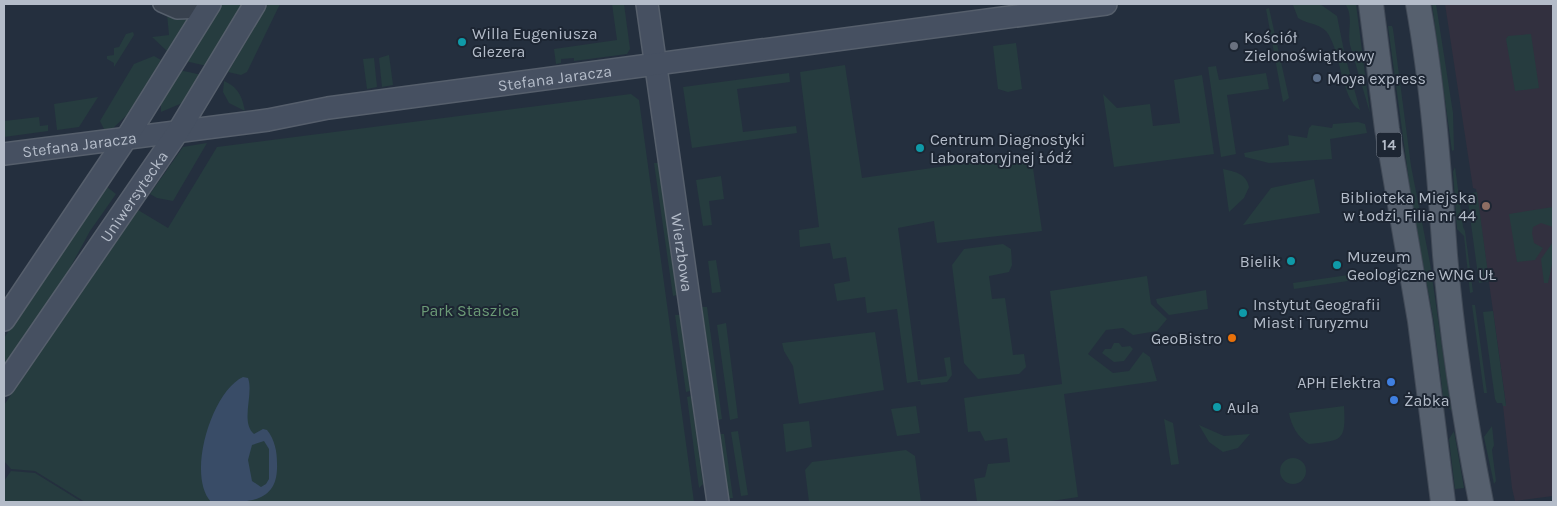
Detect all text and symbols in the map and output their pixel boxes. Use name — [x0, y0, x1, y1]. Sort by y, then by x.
place label: Willa Eugeniusza Glezera — [472, 24, 598, 61]
place label: Kościół Zielonoświątkowy — [1244, 28, 1375, 65]
marker: Willa Eugeniusza Glezera — [456, 36, 468, 48]
marker: Kościół Zielonoświątkowy — [1228, 40, 1240, 52]
street label: Stefana Jaracza — [496, 61, 613, 95]
place label: Moya express — [1327, 69, 1426, 88]
marker: Moya express — [1311, 72, 1323, 84]
street label: Stefana Jaracza — [21, 128, 138, 162]
place label: Centrum Diagnostyki Laboratoryjnej Łódź — [930, 130, 1085, 167]
road number: 14 — [1376, 132, 1402, 158]
marker: Centrum Diagnostyki Laboratoryjnej Łódź — [914, 142, 926, 154]
street label: Uniwersytecka — [96, 147, 172, 246]
place label: Biblioteka Miejska w Łodzi, Filia nr 44 — [1340, 188, 1476, 225]
marker: Biblioteka Miejska w Łodzi, Filia nr 44 — [1480, 200, 1492, 212]
street label: Wierzbowa — [667, 212, 697, 293]
place label: Muzeum Geologiczne WNG UŁ — [1347, 247, 1497, 284]
place label: Bielik — [1240, 252, 1281, 271]
marker: Bielik — [1285, 255, 1297, 267]
marker: Muzeum Geologiczne WNG UŁ — [1331, 259, 1343, 271]
place label: Instytut Geografii Miast i Turyzmu — [1253, 295, 1380, 332]
park label: Park Staszica — [421, 301, 519, 320]
marker: Instytut Geografii Miast i Turyzmu — [1237, 307, 1249, 319]
place label: GeoBistro — [1151, 329, 1222, 348]
marker: GeoBistro — [1226, 332, 1238, 344]
place label: APH Elektra — [1297, 373, 1381, 392]
marker: APH Elektra — [1385, 376, 1397, 388]
place label: Żabka — [1404, 391, 1450, 410]
marker: Żabka — [1388, 394, 1400, 406]
place label: Aula — [1227, 398, 1259, 417]
marker: Aula — [1211, 401, 1223, 413]

